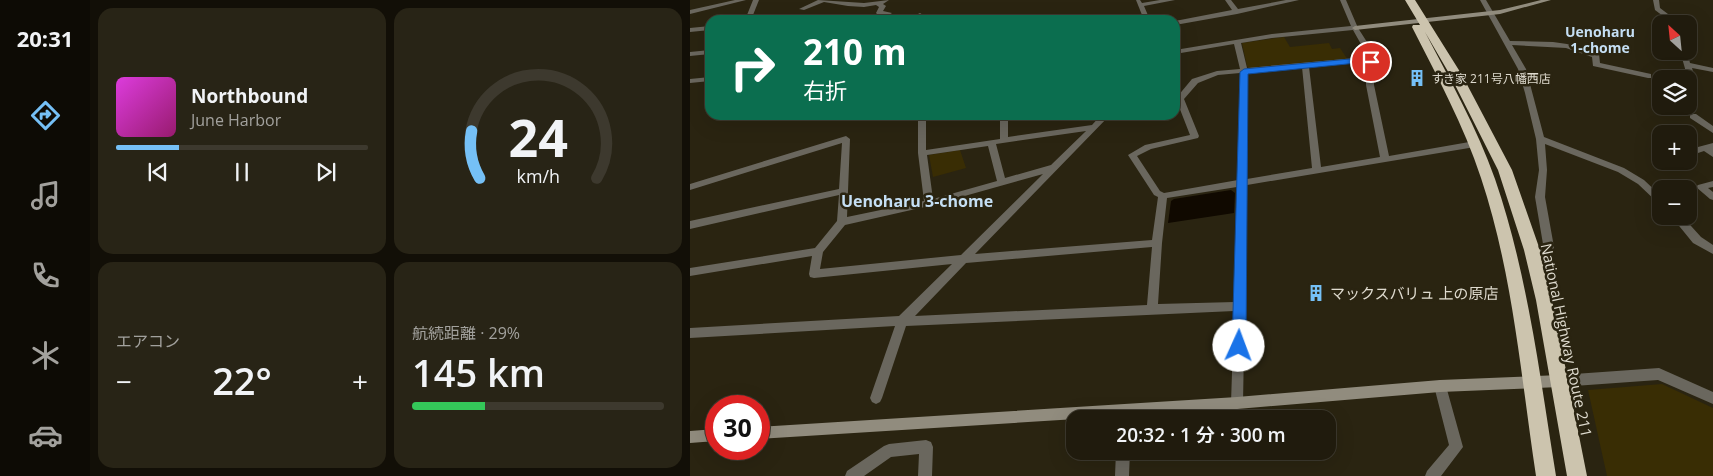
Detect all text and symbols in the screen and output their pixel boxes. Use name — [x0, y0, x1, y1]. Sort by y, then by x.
north arrow — [1652, 15, 1698, 60]
map controls — [1652, 15, 1697, 225]
district label: Uenoharu 1-chome — [1565, 22, 1635, 57]
text: 20:31 — [17, 23, 73, 53]
text: 210 m — [803, 28, 907, 75]
icon: right — [720, 35, 785, 100]
pin — [1350, 41, 1392, 83]
icon: arrive — [1357, 48, 1385, 76]
building icon: すき家 211号八幡西店 — [1407, 68, 1427, 88]
place label: すき家 211号八幡西店 — [1431, 70, 1551, 87]
button: layers — [1652, 70, 1697, 115]
text: 右折 — [803, 75, 847, 105]
text: Northbound — [191, 83, 308, 109]
icon: directions — [28, 98, 63, 133]
text: 24 — [508, 101, 568, 172]
text: June Harbor — [191, 109, 281, 131]
button: + — [1652, 125, 1697, 170]
icon: previous — [144, 158, 172, 186]
icon: pause — [228, 158, 256, 186]
icon: next — [312, 158, 340, 186]
text: km/h — [516, 164, 560, 188]
icon: music — [28, 178, 63, 213]
button: − — [1652, 180, 1697, 225]
district label: Uenoharu 3-chome — [841, 190, 993, 212]
street label: National Highway Route 211 — [1537, 241, 1597, 439]
icon: phone — [28, 258, 63, 293]
building icon: マックスバリュ 上の原店 — [1306, 283, 1326, 303]
place label: マックスバリュ 上の原店 — [1330, 283, 1498, 303]
position arrow — [1212, 319, 1264, 371]
text: 航続距離 · 29% — [412, 322, 520, 344]
text: エアコン — [116, 330, 180, 352]
icon: climate — [28, 338, 63, 373]
text: 145 km — [412, 346, 545, 398]
text: 22° — [212, 354, 272, 406]
text: − — [116, 362, 132, 400]
text: + — [352, 362, 368, 400]
speed limit sign: 30 — [705, 395, 770, 460]
icon: car — [28, 418, 63, 453]
text: 20:32 · 1 分 · 300 m — [1116, 422, 1286, 448]

